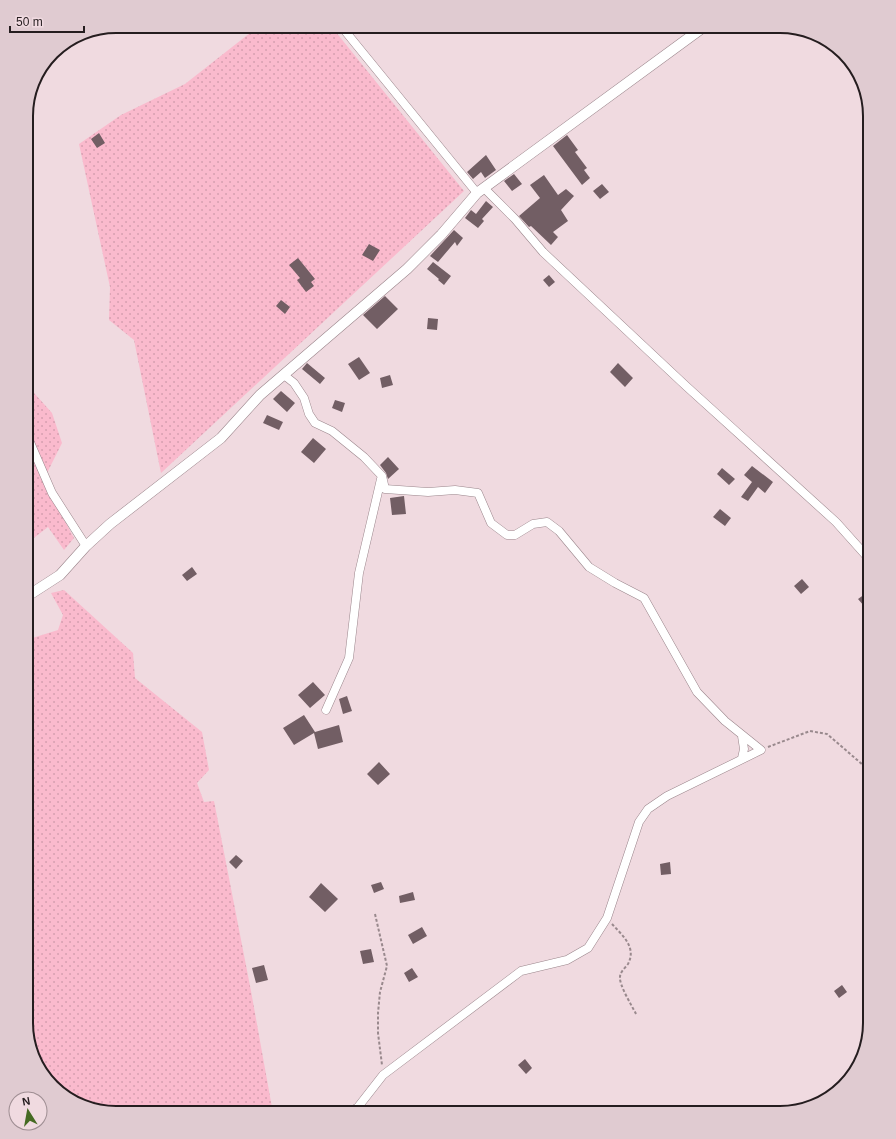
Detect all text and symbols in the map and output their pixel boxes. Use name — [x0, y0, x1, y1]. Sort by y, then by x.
scale bar — [10, 8, 84, 34]
text: 50 m — [16, 15, 43, 29]
north arrow — [8, 1091, 48, 1131]
text: N — [21, 1095, 31, 1108]

